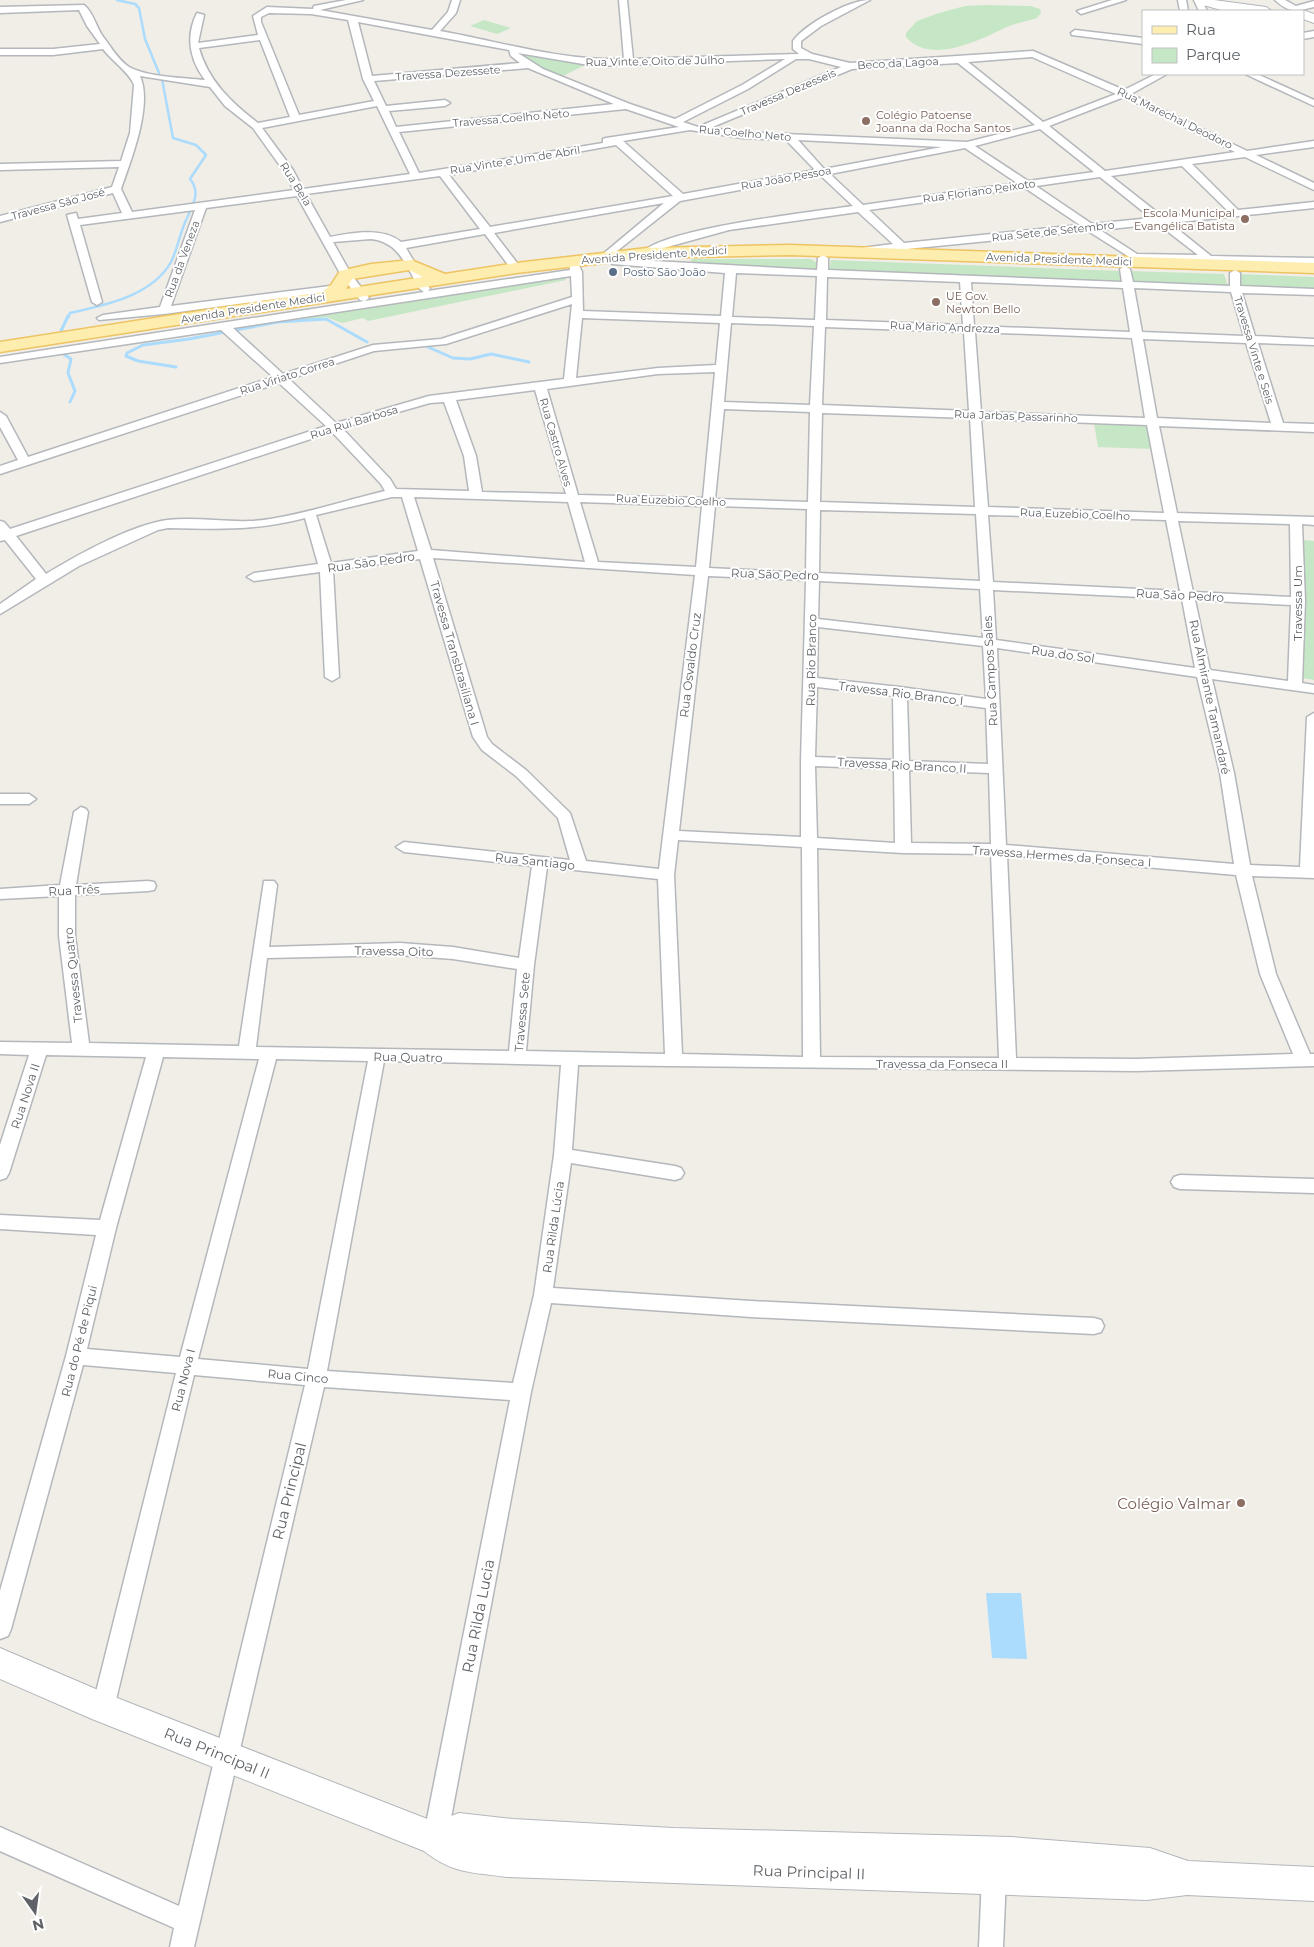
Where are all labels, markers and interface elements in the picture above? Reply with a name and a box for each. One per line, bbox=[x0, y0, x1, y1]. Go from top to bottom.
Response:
legend bbox=[1142, 10, 1304, 75]
text: Rua bbox=[1186, 20, 1216, 39]
text: Parque bbox=[1186, 45, 1241, 64]
street label: Rua Vinte e Oito de Julho bbox=[585, 53, 725, 69]
street label: Beco da Lagoa bbox=[857, 54, 939, 72]
street label: Travessa Dezessete bbox=[395, 62, 501, 84]
street label: Travessa Dezesseis bbox=[738, 65, 839, 118]
street label: Rua Marechal Deodoro bbox=[1115, 84, 1235, 152]
street label: Travessa Coelho Neto bbox=[452, 106, 570, 130]
place label: Colégio Patoense Joanna da Rocha Santos bbox=[875, 108, 1012, 135]
marker: Colégio Patoense Joanna da Rocha Santos bbox=[860, 115, 872, 127]
street label: Rua Coelho Neto bbox=[698, 122, 792, 144]
street label: Rua Vinte e Um de Abril bbox=[449, 143, 581, 177]
street label: Rua Bela bbox=[277, 159, 315, 209]
street label: Rua João Pessoa bbox=[740, 163, 832, 193]
street label: Rua Floriano Peixoto bbox=[922, 176, 1036, 206]
street label: Travessa São José bbox=[10, 185, 107, 223]
place label: Escola Municipal Evangélica Batista bbox=[1134, 206, 1235, 233]
marker: Escola Municipal Evangélica Batista bbox=[1239, 213, 1251, 225]
street label: Rua da Veneza bbox=[162, 218, 202, 300]
street label: Rua Sete de Setembro bbox=[991, 218, 1115, 244]
street label: Avenida Presidente Medici bbox=[581, 243, 727, 267]
street label: Avenida Presidente Medici bbox=[986, 249, 1132, 269]
place label: Posto São João bbox=[623, 265, 706, 279]
marker: Posto São João bbox=[607, 266, 619, 278]
place label: UE Gov. Newton Bello bbox=[946, 289, 1021, 316]
street label: Avenida Presidente Medici bbox=[180, 290, 326, 326]
street label: Travessa Vinte e Seis bbox=[1231, 294, 1277, 406]
marker: UE Gov. Newton Bello bbox=[930, 296, 942, 308]
street label: Rua Mario Andrezza bbox=[890, 318, 1000, 336]
street label: Rua Viriato Correa bbox=[238, 354, 336, 398]
street label: Rua Castro Alves bbox=[537, 396, 576, 488]
street label: Rua Rui Barbosa bbox=[308, 402, 400, 442]
street label: Rua Jarbas Passarinho bbox=[954, 407, 1078, 425]
street label: Rua Euzebio Coelho bbox=[616, 491, 726, 509]
street label: Rua Euzebio Coelho bbox=[1020, 505, 1130, 523]
street label: Rua São Pedro bbox=[326, 548, 416, 576]
street label: Rua São Pedro bbox=[731, 565, 819, 583]
street label: Travessa Um bbox=[1290, 565, 1305, 641]
street label: Travessa Transbrasiliana I bbox=[427, 579, 483, 727]
street label: Rua São Pedro bbox=[1136, 585, 1224, 605]
street label: Rua Osvaldo Cruz bbox=[676, 612, 704, 718]
street label: Rua Rio Branco bbox=[803, 614, 819, 706]
street label: Rua Campos Sales bbox=[980, 615, 1000, 727]
street label: Rua Almirante Tamandaré bbox=[1186, 618, 1234, 776]
street label: Rua do Sol bbox=[1030, 642, 1096, 666]
street label: Travessa Rio Branco I bbox=[838, 678, 964, 708]
street label: Travessa Rio Branco II bbox=[837, 754, 967, 776]
street label: Travessa Hermes da Fonseca I bbox=[972, 842, 1152, 870]
street label: Rua Santiago bbox=[494, 849, 576, 873]
street label: Rua Três bbox=[48, 881, 100, 899]
street label: Travessa Quatro bbox=[61, 927, 85, 1023]
street label: Travessa Oito bbox=[354, 943, 434, 959]
street label: Travessa Sete bbox=[511, 971, 533, 1053]
street label: Rua Quatro bbox=[373, 1049, 443, 1065]
street label: Travessa da Fonseca II bbox=[876, 1056, 1008, 1071]
street label: Rua Nova II bbox=[7, 1061, 43, 1131]
street label: Rua Rilda Lúcia bbox=[539, 1180, 567, 1274]
street label: Rua do Pé de Piqui bbox=[58, 1284, 100, 1398]
street label: Rua Nova I bbox=[168, 1347, 198, 1413]
street label: Rua Cinco bbox=[267, 1366, 329, 1386]
street label: Rua Principal bbox=[268, 1440, 310, 1542]
place label: Colégio Valmar bbox=[1117, 1494, 1231, 1513]
marker: Colégio Valmar bbox=[1235, 1497, 1247, 1509]
street label: Rua Rilda Lucia bbox=[458, 1557, 498, 1675]
street label: Rua Principal II bbox=[161, 1723, 273, 1783]
street label: Rua Principal II bbox=[752, 1861, 866, 1883]
north arrow bbox=[10, 1887, 60, 1937]
text: N bbox=[30, 1915, 46, 1935]

